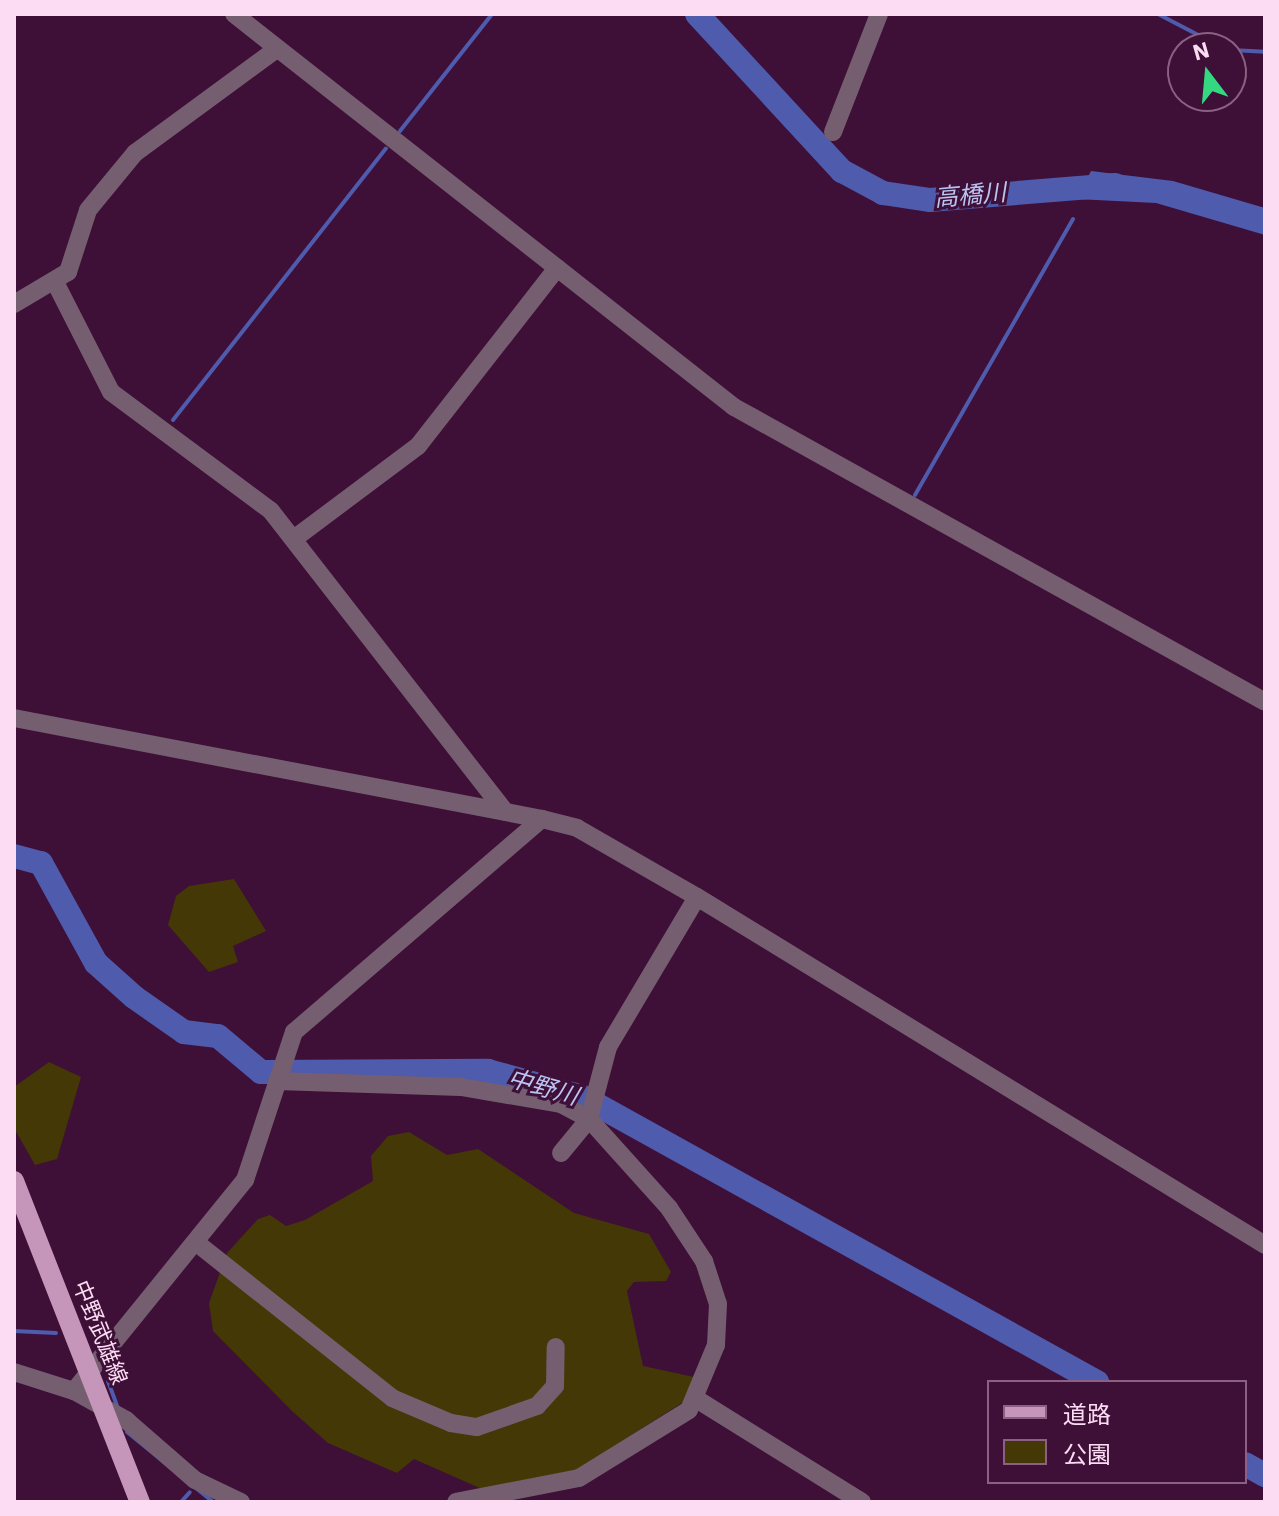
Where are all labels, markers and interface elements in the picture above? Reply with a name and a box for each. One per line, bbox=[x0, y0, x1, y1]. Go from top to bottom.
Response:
north arrow bbox=[1167, 32, 1247, 112]
text: N bbox=[1189, 34, 1212, 67]
water label: 高橋川 bbox=[933, 178, 1007, 212]
water label: 中野川 bbox=[504, 1063, 582, 1111]
street label: 中野武雄線 bbox=[68, 1276, 134, 1388]
legend bbox=[987, 1380, 1247, 1484]
text: 道路 bbox=[1063, 1398, 1111, 1430]
text: 公園 bbox=[1063, 1438, 1111, 1470]

